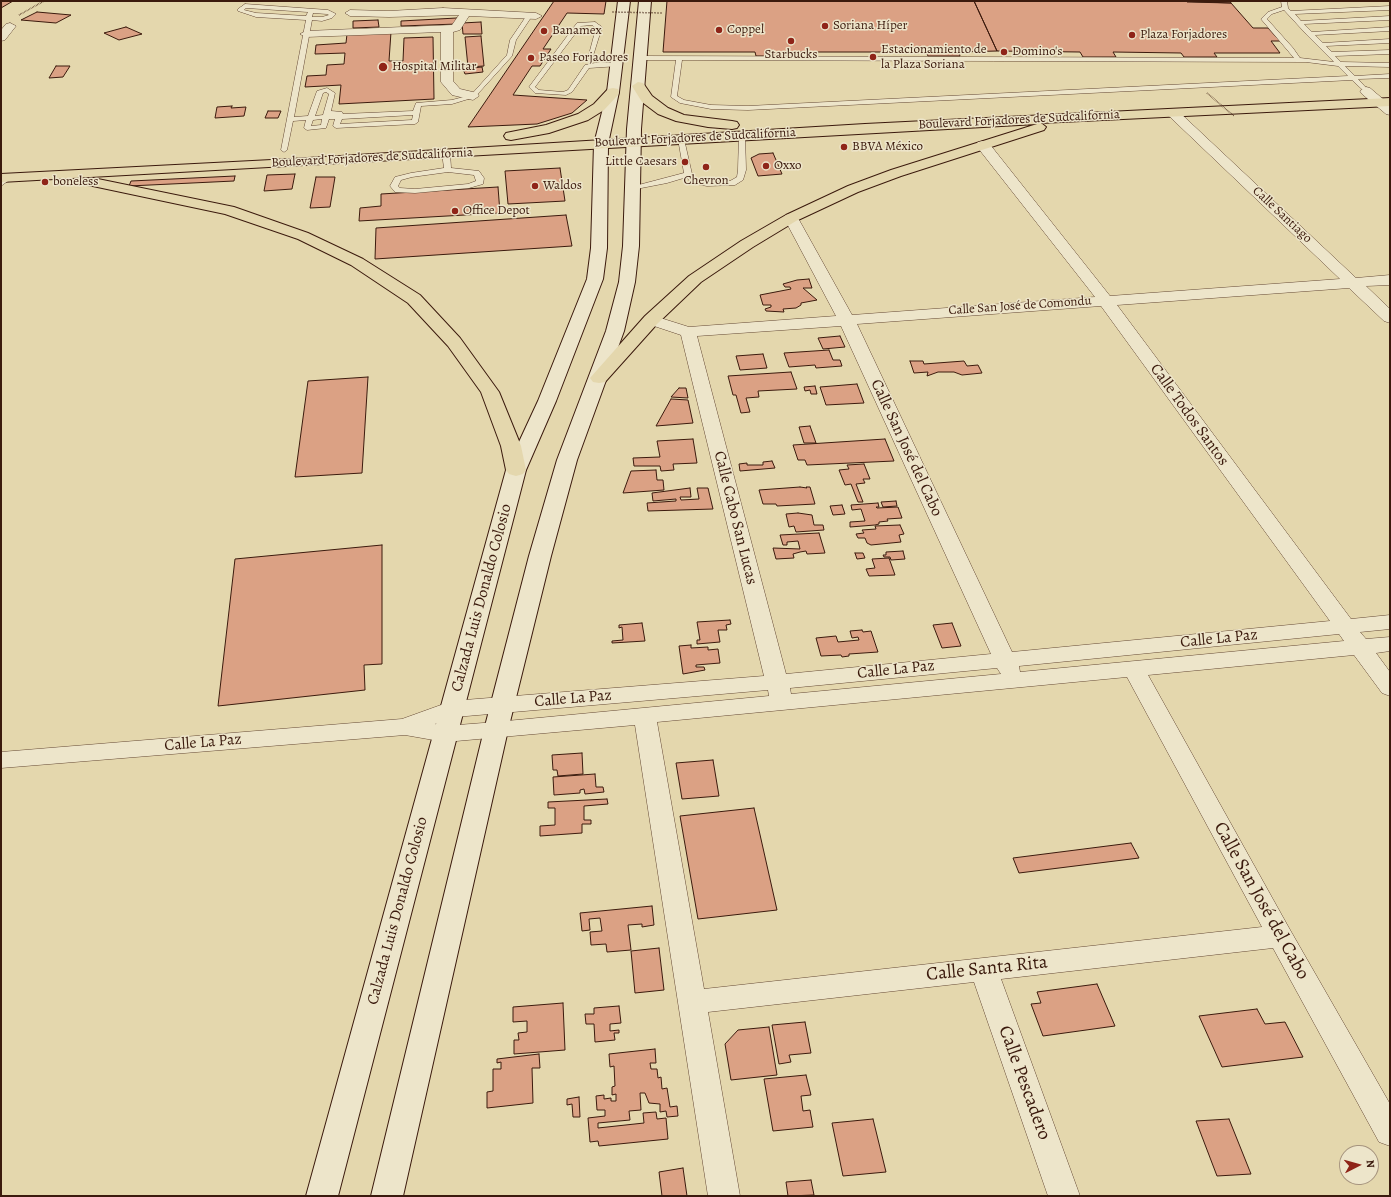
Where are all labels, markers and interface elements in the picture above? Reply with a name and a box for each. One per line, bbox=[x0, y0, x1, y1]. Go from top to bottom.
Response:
place label: Soriana Híper bbox=[833, 18, 908, 34]
marker: Soriana Híper bbox=[820, 21, 830, 31]
place label: Coppel bbox=[727, 22, 764, 38]
place label: Banamex bbox=[552, 23, 602, 39]
marker: Coppel bbox=[714, 25, 724, 35]
marker: Banamex bbox=[539, 26, 549, 36]
place label: Plaza Forjadores bbox=[1140, 27, 1227, 43]
marker: Plaza Forjadores bbox=[1127, 30, 1137, 40]
marker: Starbucks bbox=[786, 36, 796, 46]
place label: Estacionamiento de la Plaza Soriana bbox=[881, 42, 987, 73]
place label: Domino's bbox=[1012, 44, 1062, 60]
place label: Starbucks bbox=[764, 47, 818, 63]
marker: Domino's bbox=[999, 47, 1009, 57]
place label: Paseo Forjadores bbox=[539, 50, 628, 66]
marker: Estacionamiento de la Plaza Soriana bbox=[868, 52, 878, 62]
marker: Paseo Forjadores bbox=[526, 53, 536, 63]
place label: Hospital Militar bbox=[392, 59, 477, 75]
marker: Hospital Militar bbox=[377, 61, 389, 73]
street label: Boulevard Forjadores de Sudcalifornia bbox=[918, 107, 1120, 133]
street label: Boulevard Forjadores de Sudcalifornia bbox=[594, 125, 796, 151]
place label: BBVA México bbox=[852, 139, 923, 155]
marker: BBVA México bbox=[839, 142, 849, 152]
street label: Boulevard Forjadores de Sudcalifornia bbox=[271, 145, 473, 171]
place label: Little Caesars bbox=[605, 154, 677, 170]
marker: Little Caesars bbox=[680, 157, 690, 167]
place label: Oxxo bbox=[774, 158, 802, 174]
marker: Oxxo bbox=[761, 161, 771, 171]
marker: Chevron bbox=[701, 162, 711, 172]
place label: Chevron bbox=[683, 173, 729, 189]
place label: boneless bbox=[53, 174, 98, 190]
marker: boneless bbox=[40, 177, 50, 187]
place label: Waldos bbox=[543, 178, 582, 194]
marker: Waldos bbox=[530, 181, 540, 191]
street label: Calle Santiago bbox=[1249, 183, 1315, 247]
place label: Office Depot bbox=[463, 203, 530, 219]
marker: Office Depot bbox=[450, 206, 460, 216]
street label: Calle San José de Comondu bbox=[948, 293, 1092, 319]
street label: Calle Todos Santos bbox=[1146, 360, 1232, 470]
street label: Calle San José del Cabo bbox=[866, 376, 946, 520]
street label: Calle Cabo San Lucas bbox=[709, 449, 761, 587]
street label: Calzada Luis Donaldo Colosio bbox=[448, 502, 516, 694]
street label: Calle La Paz bbox=[1179, 625, 1259, 653]
street label: Calle La Paz bbox=[856, 656, 936, 684]
street label: Calle La Paz bbox=[533, 686, 613, 712]
street label: Calle La Paz bbox=[163, 730, 243, 756]
street label: Calzada Luis Donaldo Colosio bbox=[364, 815, 432, 1007]
street label: Calle San José del Cabo bbox=[1208, 818, 1314, 984]
street label: Calle Santa Rita bbox=[925, 951, 1049, 987]
street label: Calle Pescadero bbox=[993, 1023, 1055, 1143]
north arrow bbox=[1339, 1145, 1379, 1185]
text: N bbox=[1363, 1159, 1378, 1169]

